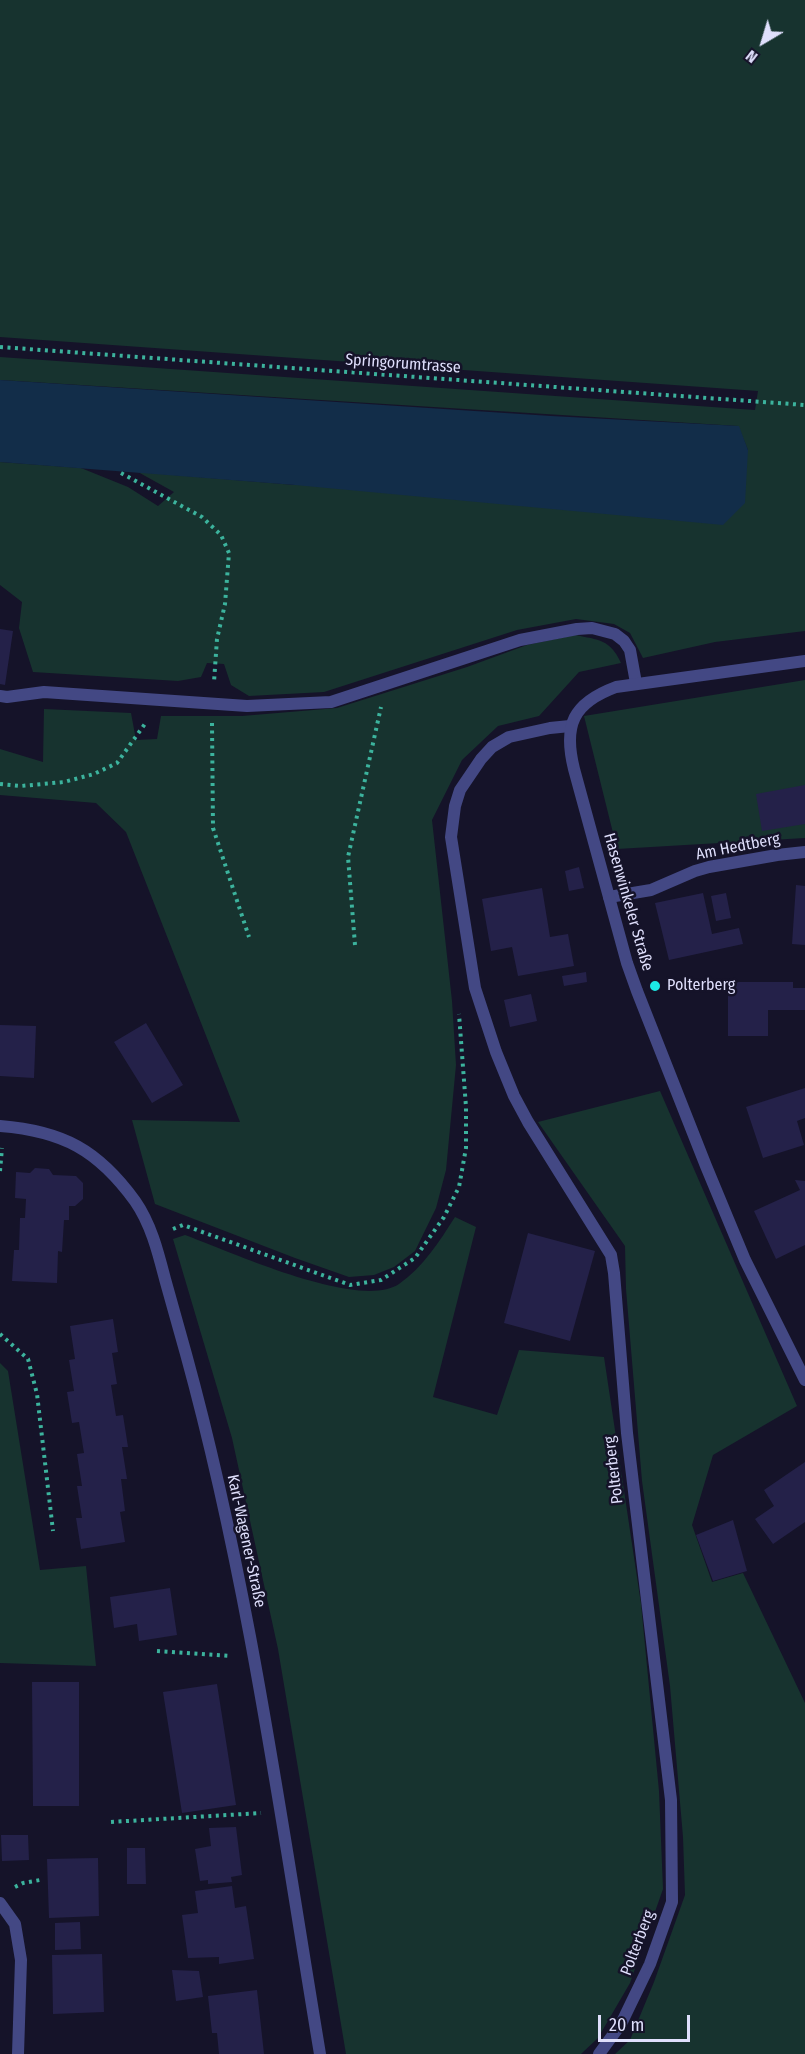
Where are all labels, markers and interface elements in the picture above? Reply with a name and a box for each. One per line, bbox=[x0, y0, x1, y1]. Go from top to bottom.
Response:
north arrow bbox=[733, 12, 793, 72]
text: N bbox=[742, 46, 761, 67]
street label: Springorumtrasse bbox=[345, 350, 461, 378]
street label: Am Hedtberg bbox=[694, 829, 782, 865]
street label: Hasenwinkeler Straße bbox=[599, 831, 657, 973]
place label: Polterberg bbox=[667, 976, 735, 996]
marker: Polterberg bbox=[648, 979, 662, 993]
street label: Polterberg bbox=[600, 1435, 628, 1505]
street label: Karl-Wagener-Straße bbox=[223, 1473, 269, 1609]
street label: Polterberg bbox=[617, 1908, 659, 1978]
scale bar bbox=[601, 2003, 692, 2041]
text: 20 m bbox=[609, 2014, 644, 2036]

